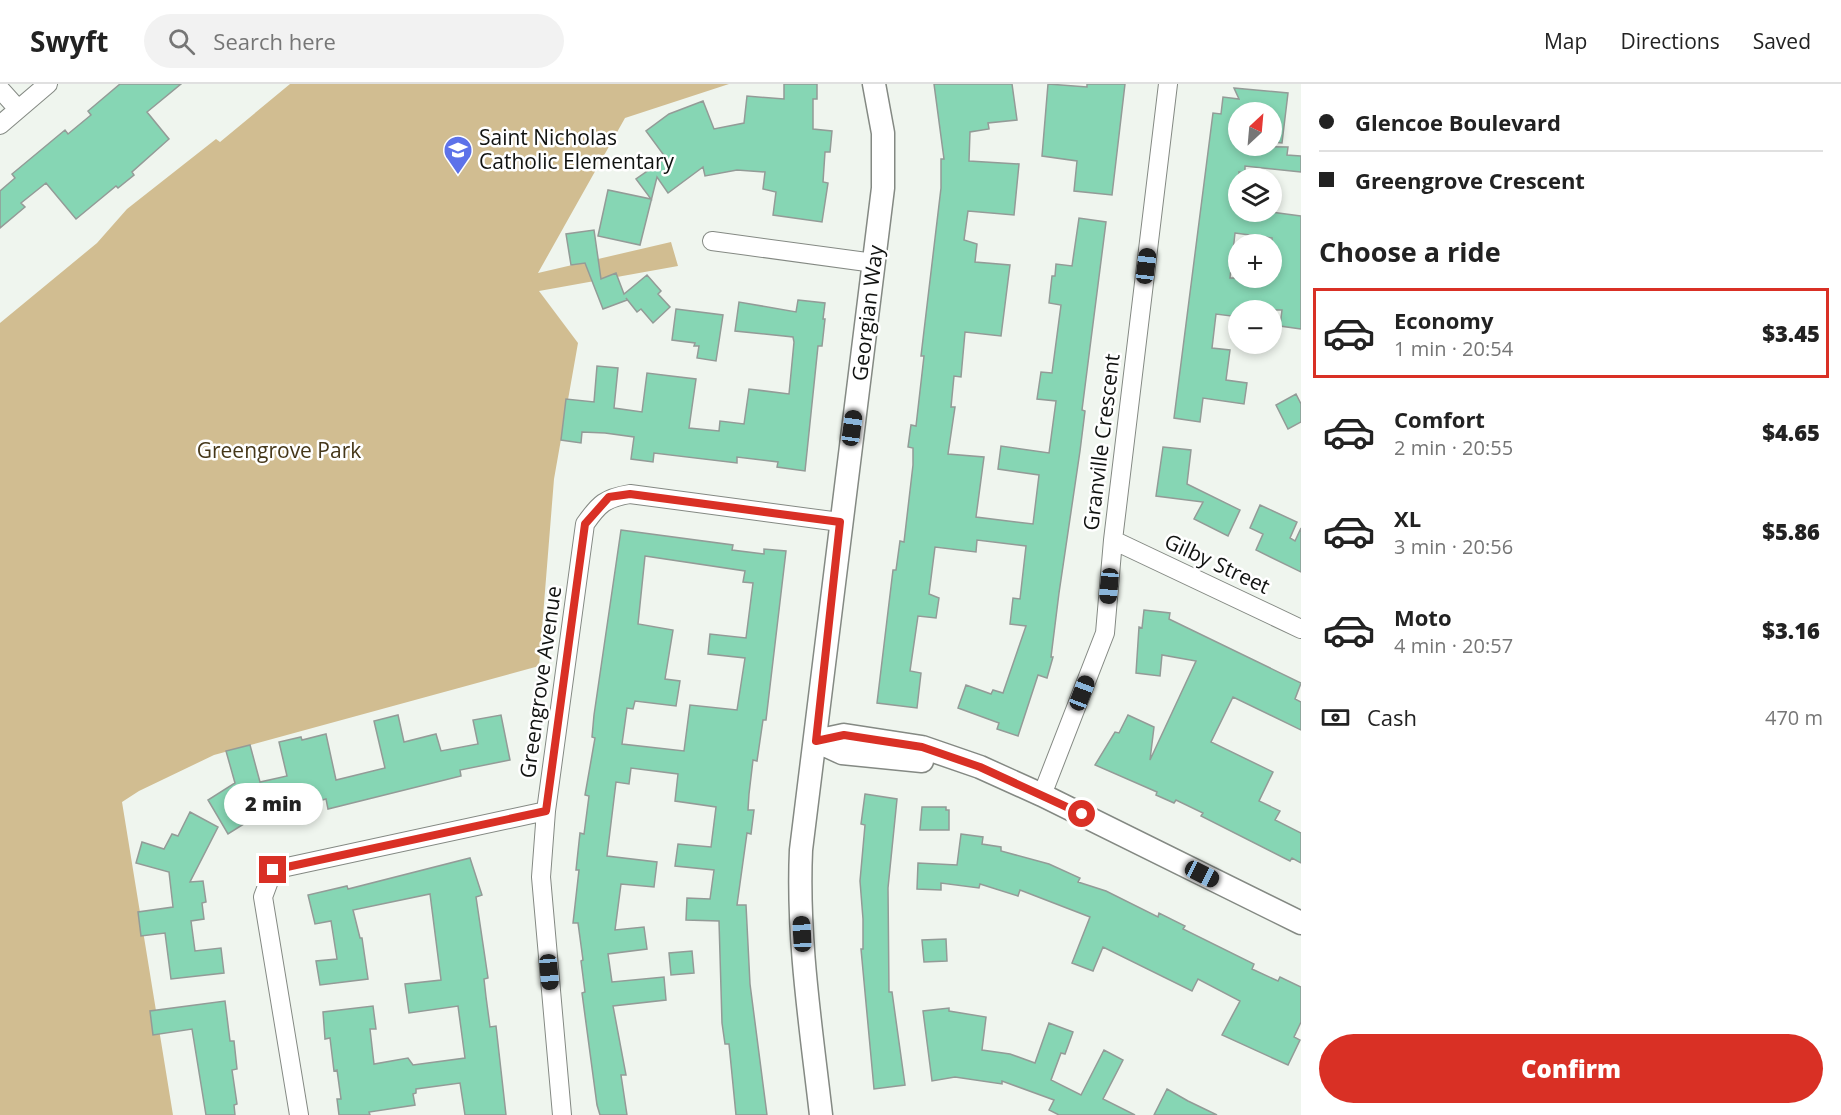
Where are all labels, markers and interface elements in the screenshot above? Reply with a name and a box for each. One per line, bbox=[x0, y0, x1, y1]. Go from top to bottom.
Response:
search box bbox=[144, 14, 564, 68]
text: Swyft bbox=[30, 22, 108, 60]
icon: search bbox=[165, 25, 198, 58]
text: Search here bbox=[213, 26, 336, 56]
text: Map bbox=[1544, 27, 1587, 55]
text: Directions bbox=[1620, 27, 1720, 55]
text: Saved bbox=[1753, 27, 1811, 55]
north arrow bbox=[1228, 102, 1282, 156]
map controls bbox=[1228, 102, 1282, 354]
text: Glencoe Boulevard bbox=[1355, 107, 1561, 137]
place label: Saint Nicholas Catholic Elementary bbox=[479, 123, 675, 175]
school or university icon: Saint Nicholas Catholic Elementary bbox=[442, 134, 474, 176]
text: Greengrove Crescent bbox=[1355, 165, 1585, 195]
button: layers bbox=[1228, 168, 1282, 222]
text: Choose a ride bbox=[1319, 233, 1501, 270]
button: + bbox=[1228, 234, 1282, 288]
street label: Georgian Way bbox=[845, 243, 889, 382]
car bbox=[1135, 247, 1157, 285]
button: − bbox=[1228, 300, 1282, 354]
text: Economy bbox=[1394, 305, 1493, 335]
icon: car bbox=[1322, 306, 1376, 360]
text: $3.45 bbox=[1762, 318, 1820, 348]
text: 1 min · 20:54 bbox=[1394, 335, 1513, 362]
street label: Granville Crescent bbox=[1076, 352, 1126, 532]
text: Comfort bbox=[1394, 404, 1485, 434]
icon: car bbox=[1322, 405, 1376, 459]
car bbox=[841, 409, 863, 447]
text: $4.65 bbox=[1762, 417, 1820, 447]
text: 2 min · 20:55 bbox=[1394, 434, 1513, 461]
park label: Greengrove Park bbox=[197, 436, 361, 464]
text: XL bbox=[1394, 503, 1421, 533]
icon: car bbox=[1322, 504, 1376, 558]
text: $5.86 bbox=[1762, 516, 1820, 546]
street label: Gilby Street bbox=[1160, 526, 1275, 600]
text: 3 min · 20:56 bbox=[1394, 533, 1513, 560]
car bbox=[1098, 567, 1120, 605]
street label: Greengrove Avenue bbox=[513, 584, 567, 780]
text: Moto bbox=[1394, 602, 1452, 632]
icon: car bbox=[1322, 603, 1376, 657]
text: $3.16 bbox=[1762, 615, 1820, 645]
text: 4 min · 20:57 bbox=[1394, 632, 1513, 659]
car bbox=[1067, 673, 1097, 713]
icon: cash bbox=[1319, 701, 1352, 734]
text: Cash bbox=[1367, 702, 1417, 732]
text: 470 m bbox=[1765, 704, 1823, 731]
callout: 2 min bbox=[224, 783, 322, 825]
text: 2 min bbox=[245, 790, 302, 817]
route start bbox=[1068, 800, 1095, 827]
route end bbox=[259, 856, 286, 883]
car bbox=[1182, 858, 1222, 890]
car bbox=[792, 916, 812, 952]
car bbox=[538, 953, 560, 991]
button: Confirm bbox=[1319, 1034, 1823, 1103]

